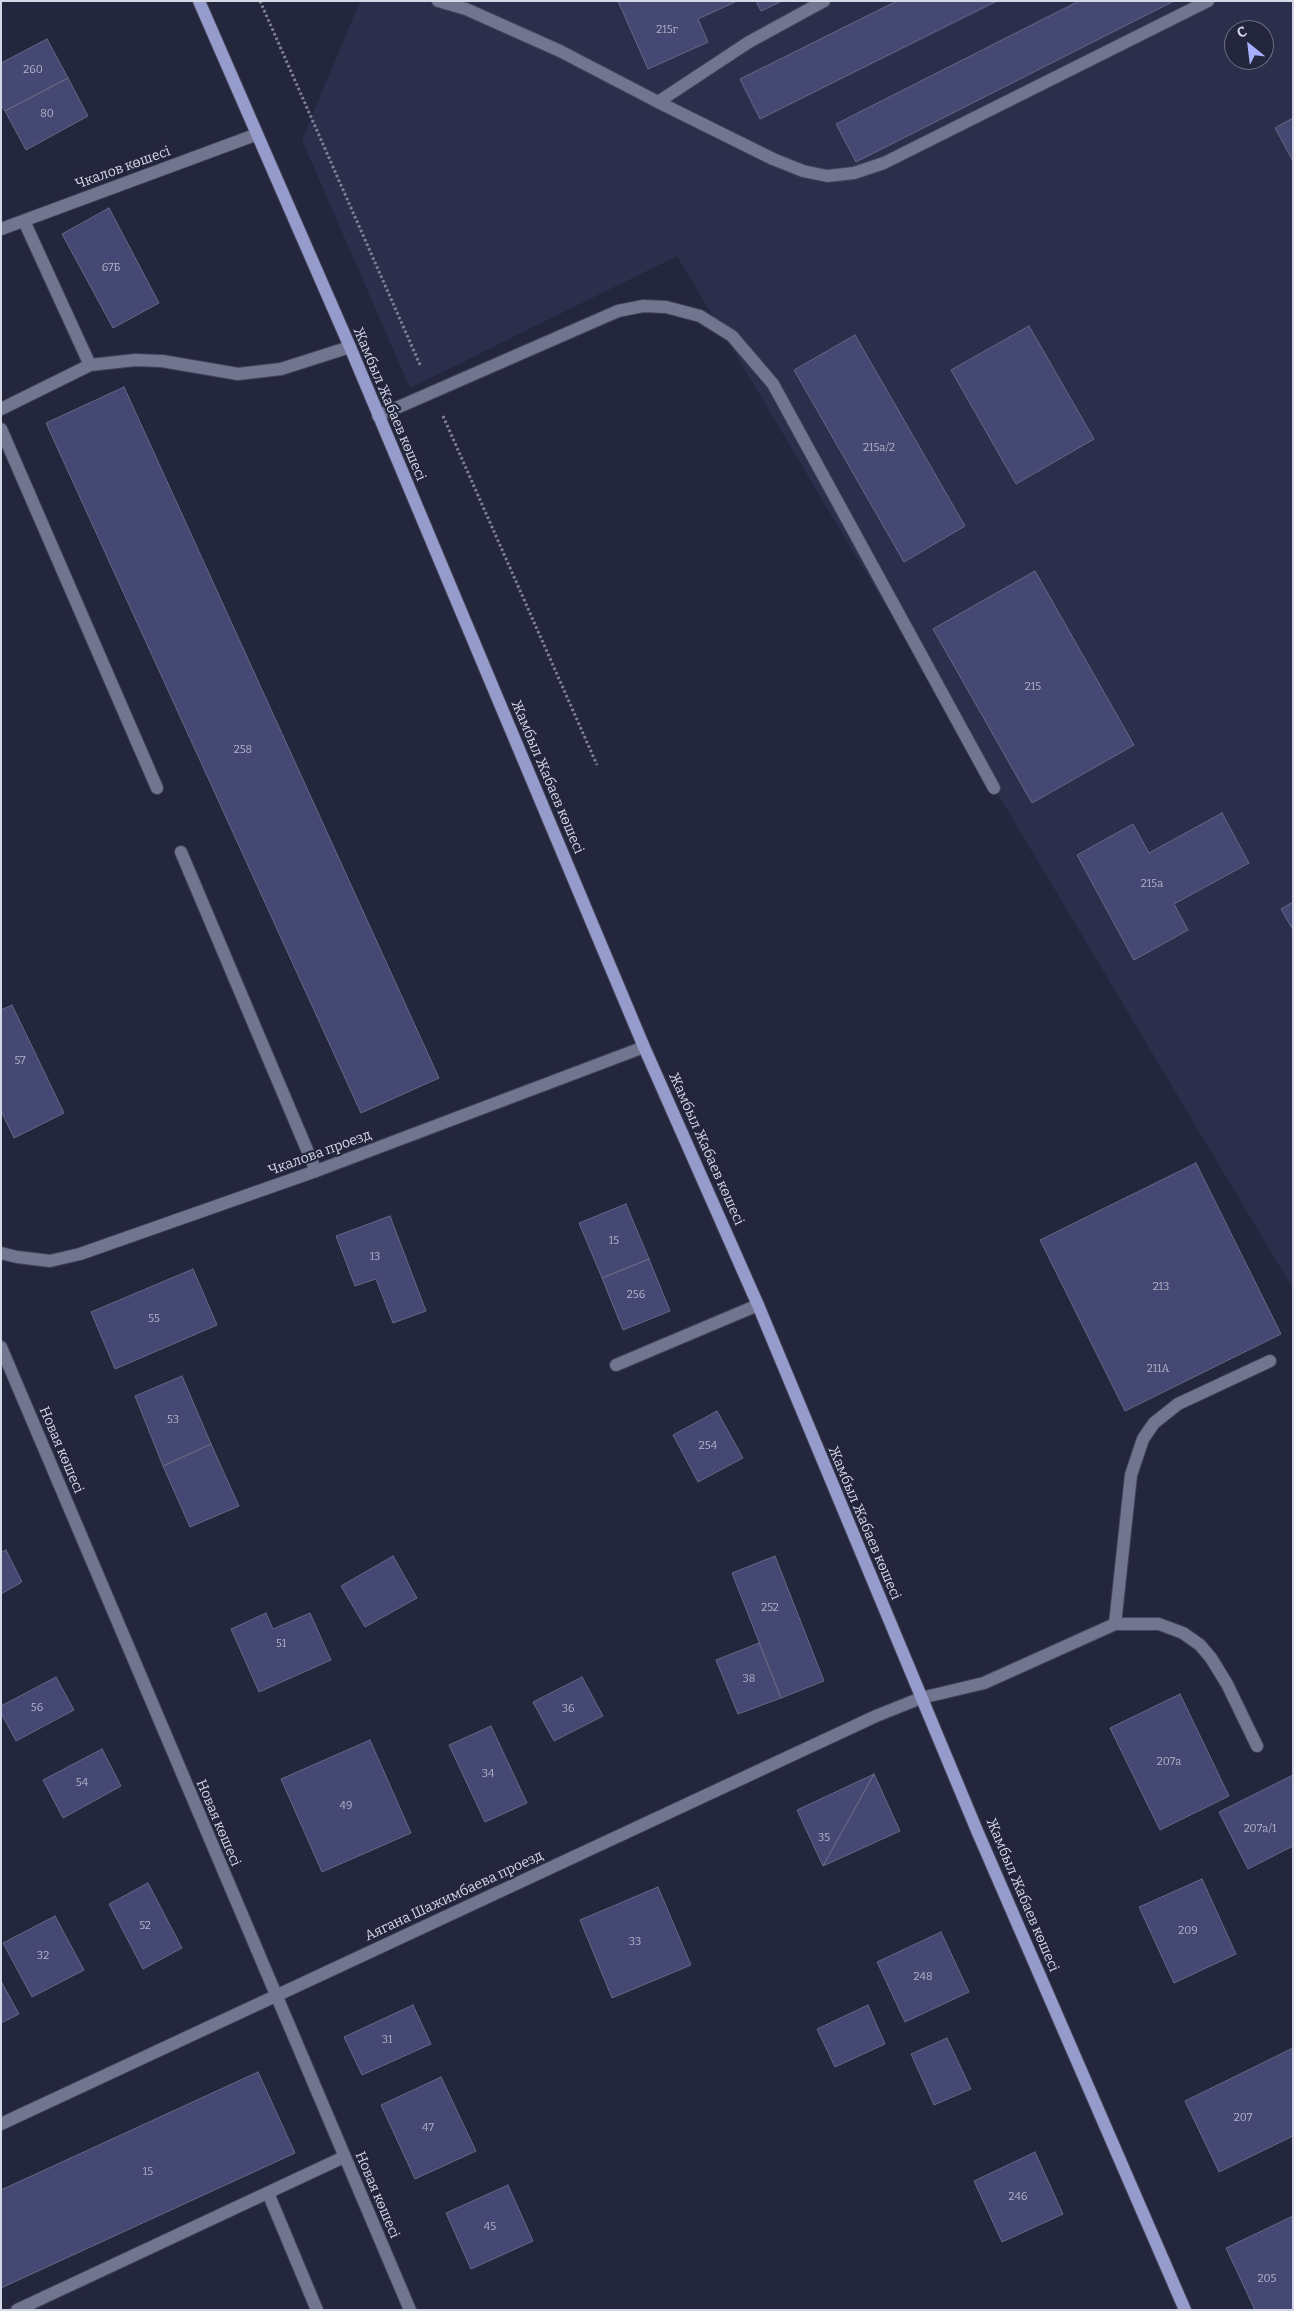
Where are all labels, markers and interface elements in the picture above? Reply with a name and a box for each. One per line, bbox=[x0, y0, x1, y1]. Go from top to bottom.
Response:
north arrow bbox=[1224, 20, 1274, 70]
house number: 215г bbox=[656, 23, 678, 37]
text: С bbox=[1234, 23, 1250, 42]
house number: 260 bbox=[23, 63, 43, 77]
house number: 80 bbox=[40, 107, 54, 121]
street label: Чкалов көшесі bbox=[73, 143, 173, 193]
house number: 67Б bbox=[102, 261, 120, 275]
street label: Жамбыл Жабаев көшесі bbox=[349, 325, 429, 483]
house number: 215а/2 bbox=[863, 441, 895, 455]
house number: 215 bbox=[1025, 680, 1041, 694]
street label: Жамбыл Жабаев көшесі bbox=[507, 698, 587, 856]
house number: 258 bbox=[234, 743, 252, 757]
house number: 215а bbox=[1141, 877, 1163, 891]
house number: 57 bbox=[14, 1054, 26, 1068]
street label: Жамбыл Жабаев көшесі bbox=[665, 1070, 747, 1228]
street label: Чкалова проезд bbox=[266, 1127, 374, 1179]
house number: 15 bbox=[609, 1234, 619, 1248]
house number: 13 bbox=[370, 1250, 380, 1264]
house number: 213 bbox=[1153, 1280, 1169, 1294]
house number: 256 bbox=[627, 1288, 645, 1302]
house number: 55 bbox=[148, 1312, 160, 1326]
house number: 211A bbox=[1147, 1362, 1169, 1376]
street label: Новая көшесі bbox=[35, 1404, 87, 1496]
house number: 53 bbox=[167, 1413, 179, 1427]
house number: 254 bbox=[699, 1439, 717, 1453]
street label: Жамбыл Жабаев көшесі bbox=[824, 1444, 904, 1602]
house number: 252 bbox=[761, 1601, 779, 1615]
house number: 51 bbox=[276, 1637, 286, 1651]
house number: 38 bbox=[743, 1672, 755, 1686]
house number: 56 bbox=[31, 1701, 43, 1715]
house number: 36 bbox=[562, 1702, 574, 1716]
house number: 207а bbox=[1157, 1755, 1181, 1769]
house number: 34 bbox=[482, 1767, 494, 1781]
house number: 54 bbox=[76, 1776, 88, 1790]
street label: Новая көшесі bbox=[192, 1777, 244, 1869]
house number: 49 bbox=[340, 1799, 352, 1813]
street label: Жамбыл Жабаев көшесі bbox=[982, 1816, 1062, 1974]
house number: 207а/1 bbox=[1244, 1822, 1276, 1836]
house number: 35 bbox=[818, 1831, 830, 1845]
street label: Аягана Шажимбаева проезд bbox=[362, 1847, 546, 1945]
house number: 52 bbox=[139, 1919, 151, 1933]
house number: 209 bbox=[1178, 1924, 1198, 1938]
house number: 33 bbox=[629, 1935, 641, 1949]
house number: 32 bbox=[37, 1949, 49, 1963]
house number: 248 bbox=[913, 1970, 933, 1984]
house number: 31 bbox=[382, 2033, 392, 2047]
house number: 207 bbox=[1234, 2111, 1252, 2125]
house number: 47 bbox=[422, 2121, 434, 2135]
street label: Новая көшесі bbox=[351, 2149, 403, 2241]
house number: 15 bbox=[143, 2165, 153, 2179]
house number: 246 bbox=[1009, 2190, 1027, 2204]
house number: 45 bbox=[484, 2220, 496, 2234]
house number: 205 bbox=[1258, 2272, 1276, 2286]

